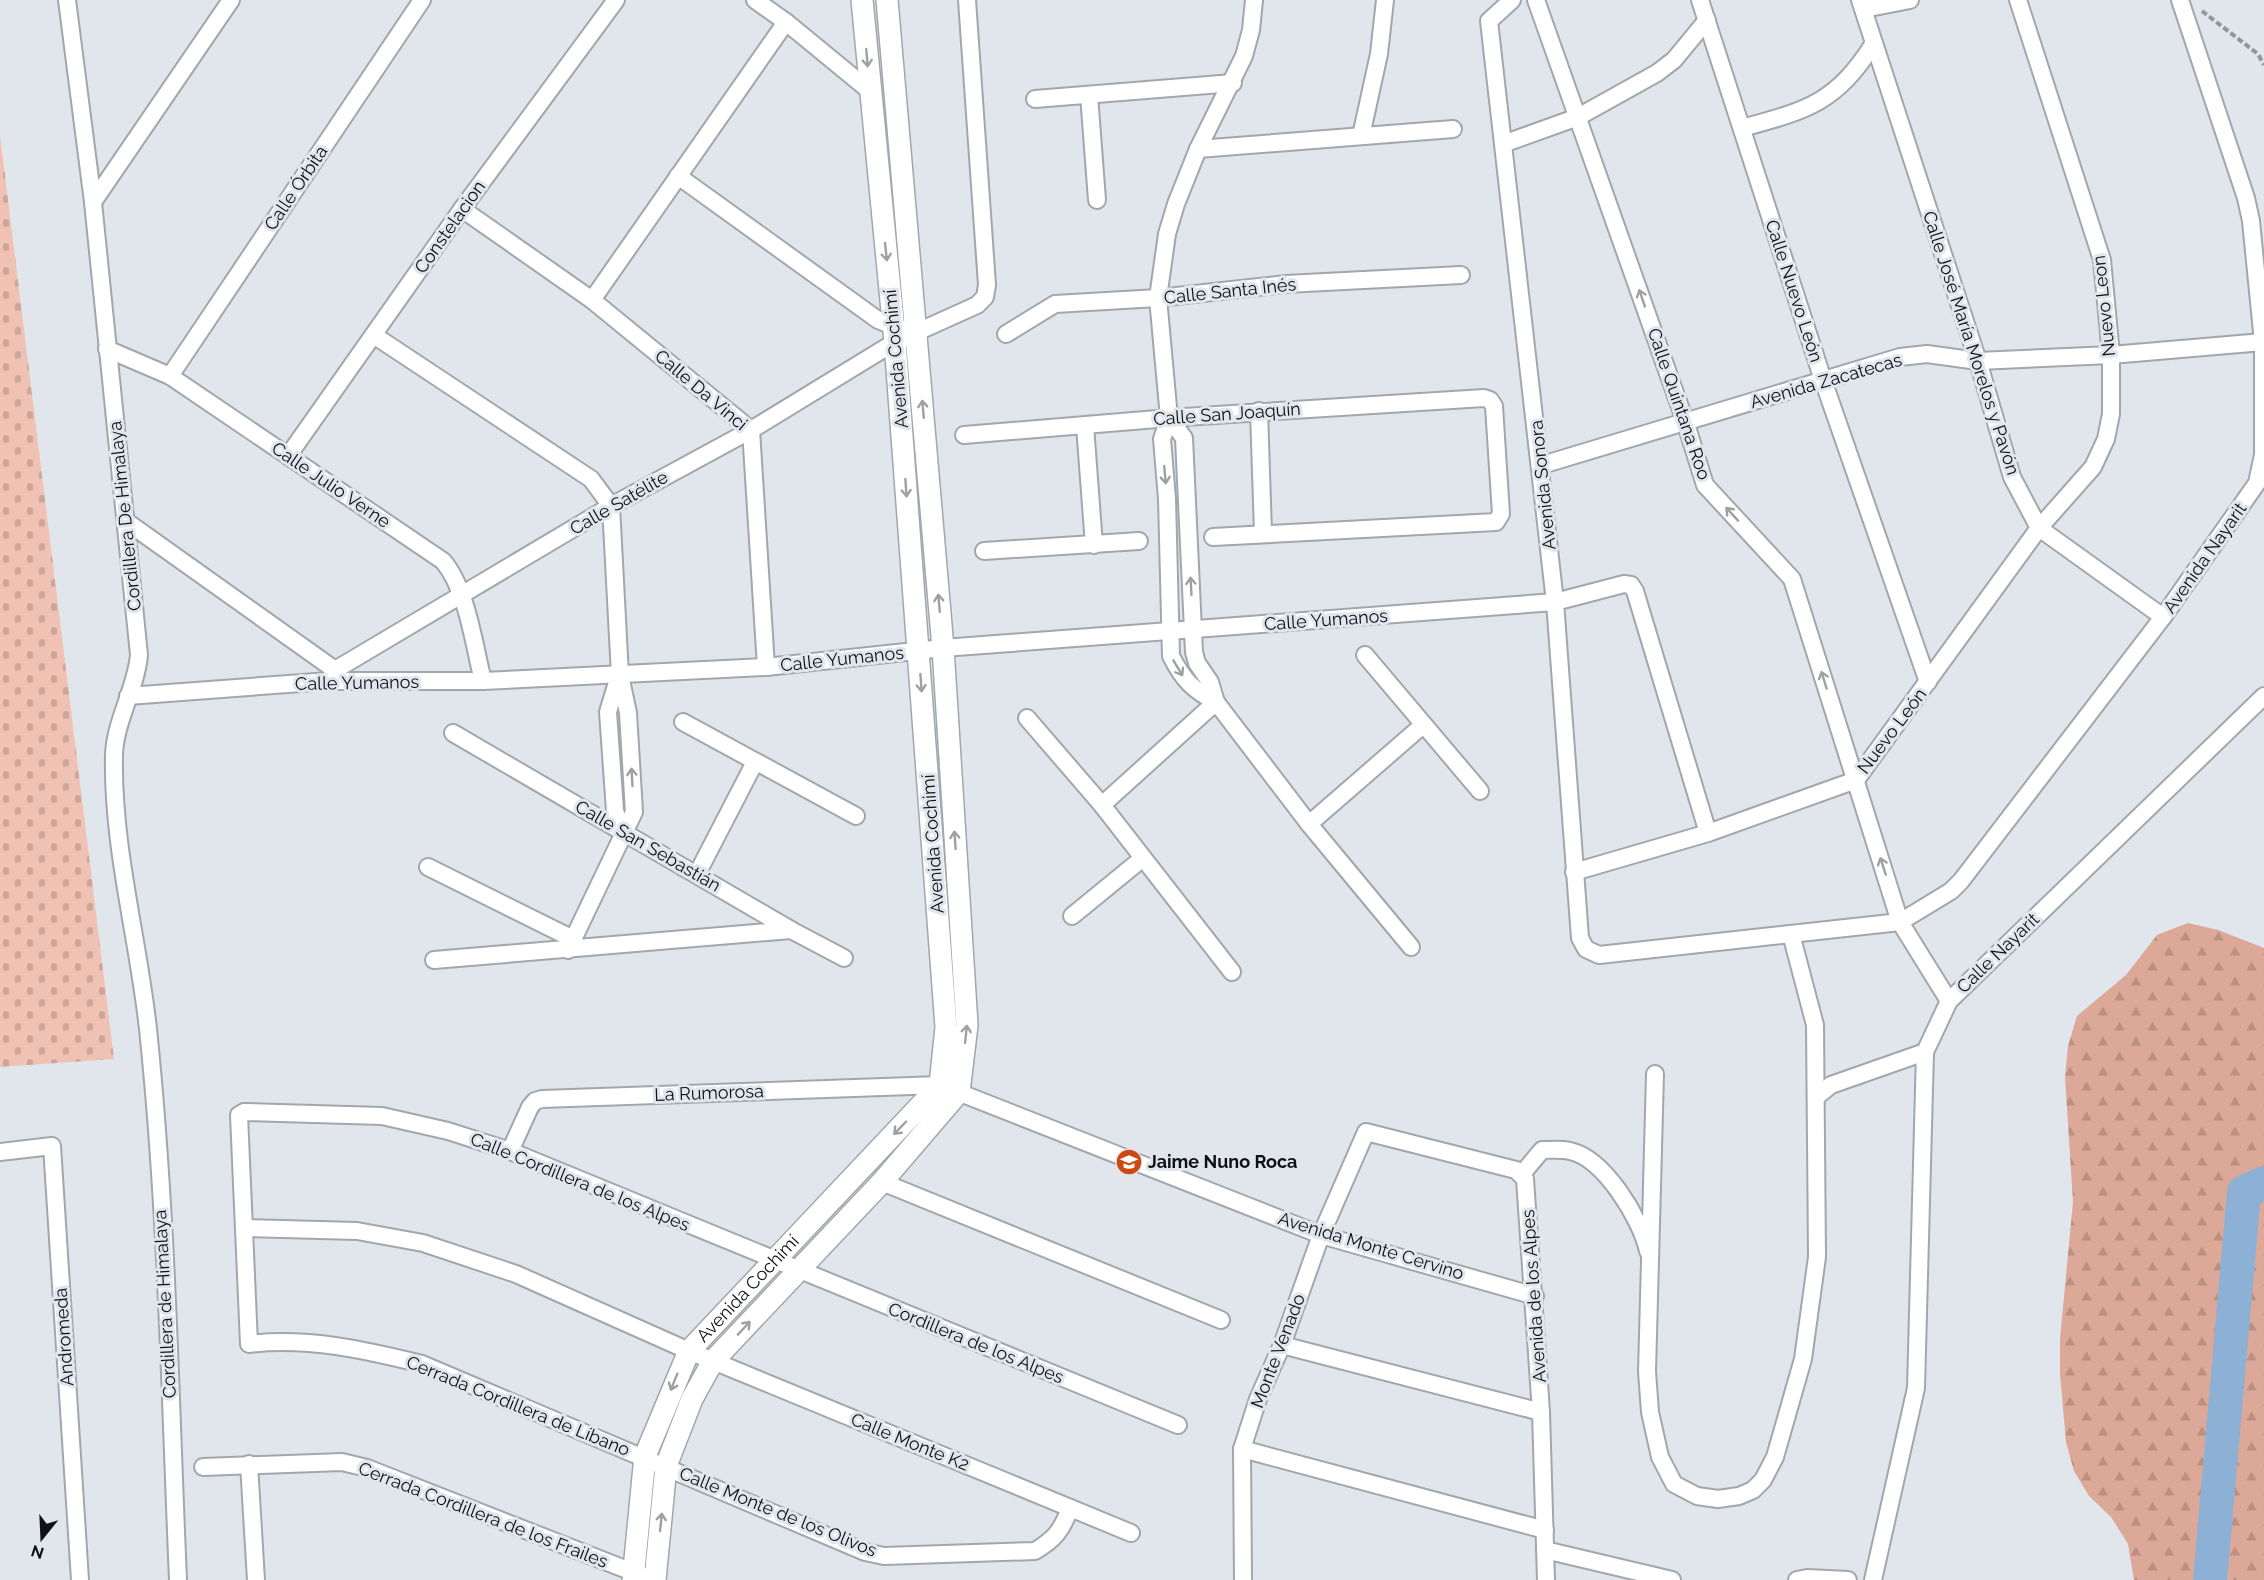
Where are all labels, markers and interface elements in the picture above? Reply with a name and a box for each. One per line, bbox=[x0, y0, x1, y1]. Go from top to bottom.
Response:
one-way arrow bbox=[862, 48, 873, 68]
street label: Calle Órbita bbox=[259, 141, 332, 234]
street label: Constelacion bbox=[410, 176, 489, 277]
street label: Calle José María Morelos y Pavón bbox=[1919, 208, 2024, 477]
street label: Calle Nuevo León bbox=[1762, 217, 1827, 365]
one-way arrow bbox=[881, 242, 892, 262]
street label: Nuevo Leon bbox=[2088, 254, 2119, 358]
street label: Calle Santa Inés bbox=[1163, 273, 1297, 308]
street label: Avenida Cochimí bbox=[879, 289, 912, 429]
one-way arrow bbox=[1635, 289, 1646, 308]
street label: Calle Quintana Roo bbox=[1644, 325, 1715, 483]
street label: Calle Da Vinci bbox=[651, 345, 752, 434]
street label: Avenida Zacatecas bbox=[1748, 349, 1905, 412]
street label: Calle San Joaquín bbox=[1153, 398, 1301, 429]
one-way arrow bbox=[917, 399, 928, 419]
street label: Avenida Sonora bbox=[1525, 419, 1560, 551]
street label: Cordillera De Himalaya bbox=[104, 420, 145, 612]
street label: Calle Julio Verne bbox=[268, 437, 395, 532]
one-way arrow bbox=[1160, 464, 1171, 484]
street label: Calle Satélite bbox=[566, 466, 672, 539]
one-way arrow bbox=[901, 478, 912, 498]
street label: Avenida Nayarit bbox=[2159, 498, 2251, 617]
one-way arrow bbox=[1725, 507, 1739, 522]
one-way arrow bbox=[1185, 576, 1196, 596]
one-way arrow bbox=[933, 594, 944, 614]
street label: Calle Yumanos bbox=[1263, 605, 1389, 634]
street label: Calle Yumanos bbox=[779, 642, 905, 675]
one-way arrow bbox=[1172, 659, 1184, 676]
street label: Calle Yumanos bbox=[295, 671, 419, 694]
one-way arrow bbox=[1818, 671, 1829, 690]
one-way arrow bbox=[916, 672, 927, 692]
street label: Nuevo León bbox=[1853, 684, 1931, 778]
one-way arrow bbox=[626, 767, 637, 787]
street label: Avenida Cochimí bbox=[917, 774, 948, 914]
street label: Calle San Sebastián bbox=[572, 795, 725, 896]
one-way arrow bbox=[949, 830, 960, 850]
one-way arrow bbox=[1877, 857, 1888, 876]
street label: Calle Nayarit bbox=[1952, 908, 2043, 997]
one-way arrow bbox=[961, 1025, 972, 1045]
street label: La Rumorosa bbox=[654, 1080, 764, 1105]
one-way arrow bbox=[892, 1120, 907, 1135]
street label: Calle Cordillera de los Alpes bbox=[468, 1128, 693, 1235]
school or university icon: Jaime Nuno Roca bbox=[1114, 1147, 1144, 1177]
place label: Jaime Nuno Roca bbox=[1148, 1151, 1297, 1172]
street label: Avenida Monte Cervino bbox=[1276, 1207, 1467, 1284]
street label: Avenida de los Alpes bbox=[1517, 1208, 1550, 1383]
street label: Cordillera de Himalaya bbox=[149, 1209, 180, 1399]
street label: Avenida Cochimí bbox=[692, 1230, 803, 1346]
street label: Andromeda bbox=[50, 1287, 77, 1387]
street label: Monte Venado bbox=[1246, 1290, 1309, 1411]
street label: Cordillera de los Alpes bbox=[885, 1298, 1067, 1387]
one-way arrow bbox=[737, 1321, 751, 1336]
street label: Cerrada Cordillera de Líbano bbox=[403, 1351, 633, 1460]
one-way arrow bbox=[668, 1373, 679, 1391]
street label: Calle Monte K2 bbox=[848, 1408, 972, 1475]
street label: Cerrada Cordillera de los Frailes bbox=[355, 1457, 611, 1572]
street label: Calle Monte de los Olivos bbox=[676, 1462, 880, 1561]
north arrow bbox=[12, 1508, 72, 1568]
one-way arrow bbox=[656, 1512, 667, 1532]
text: N bbox=[29, 1541, 46, 1563]

